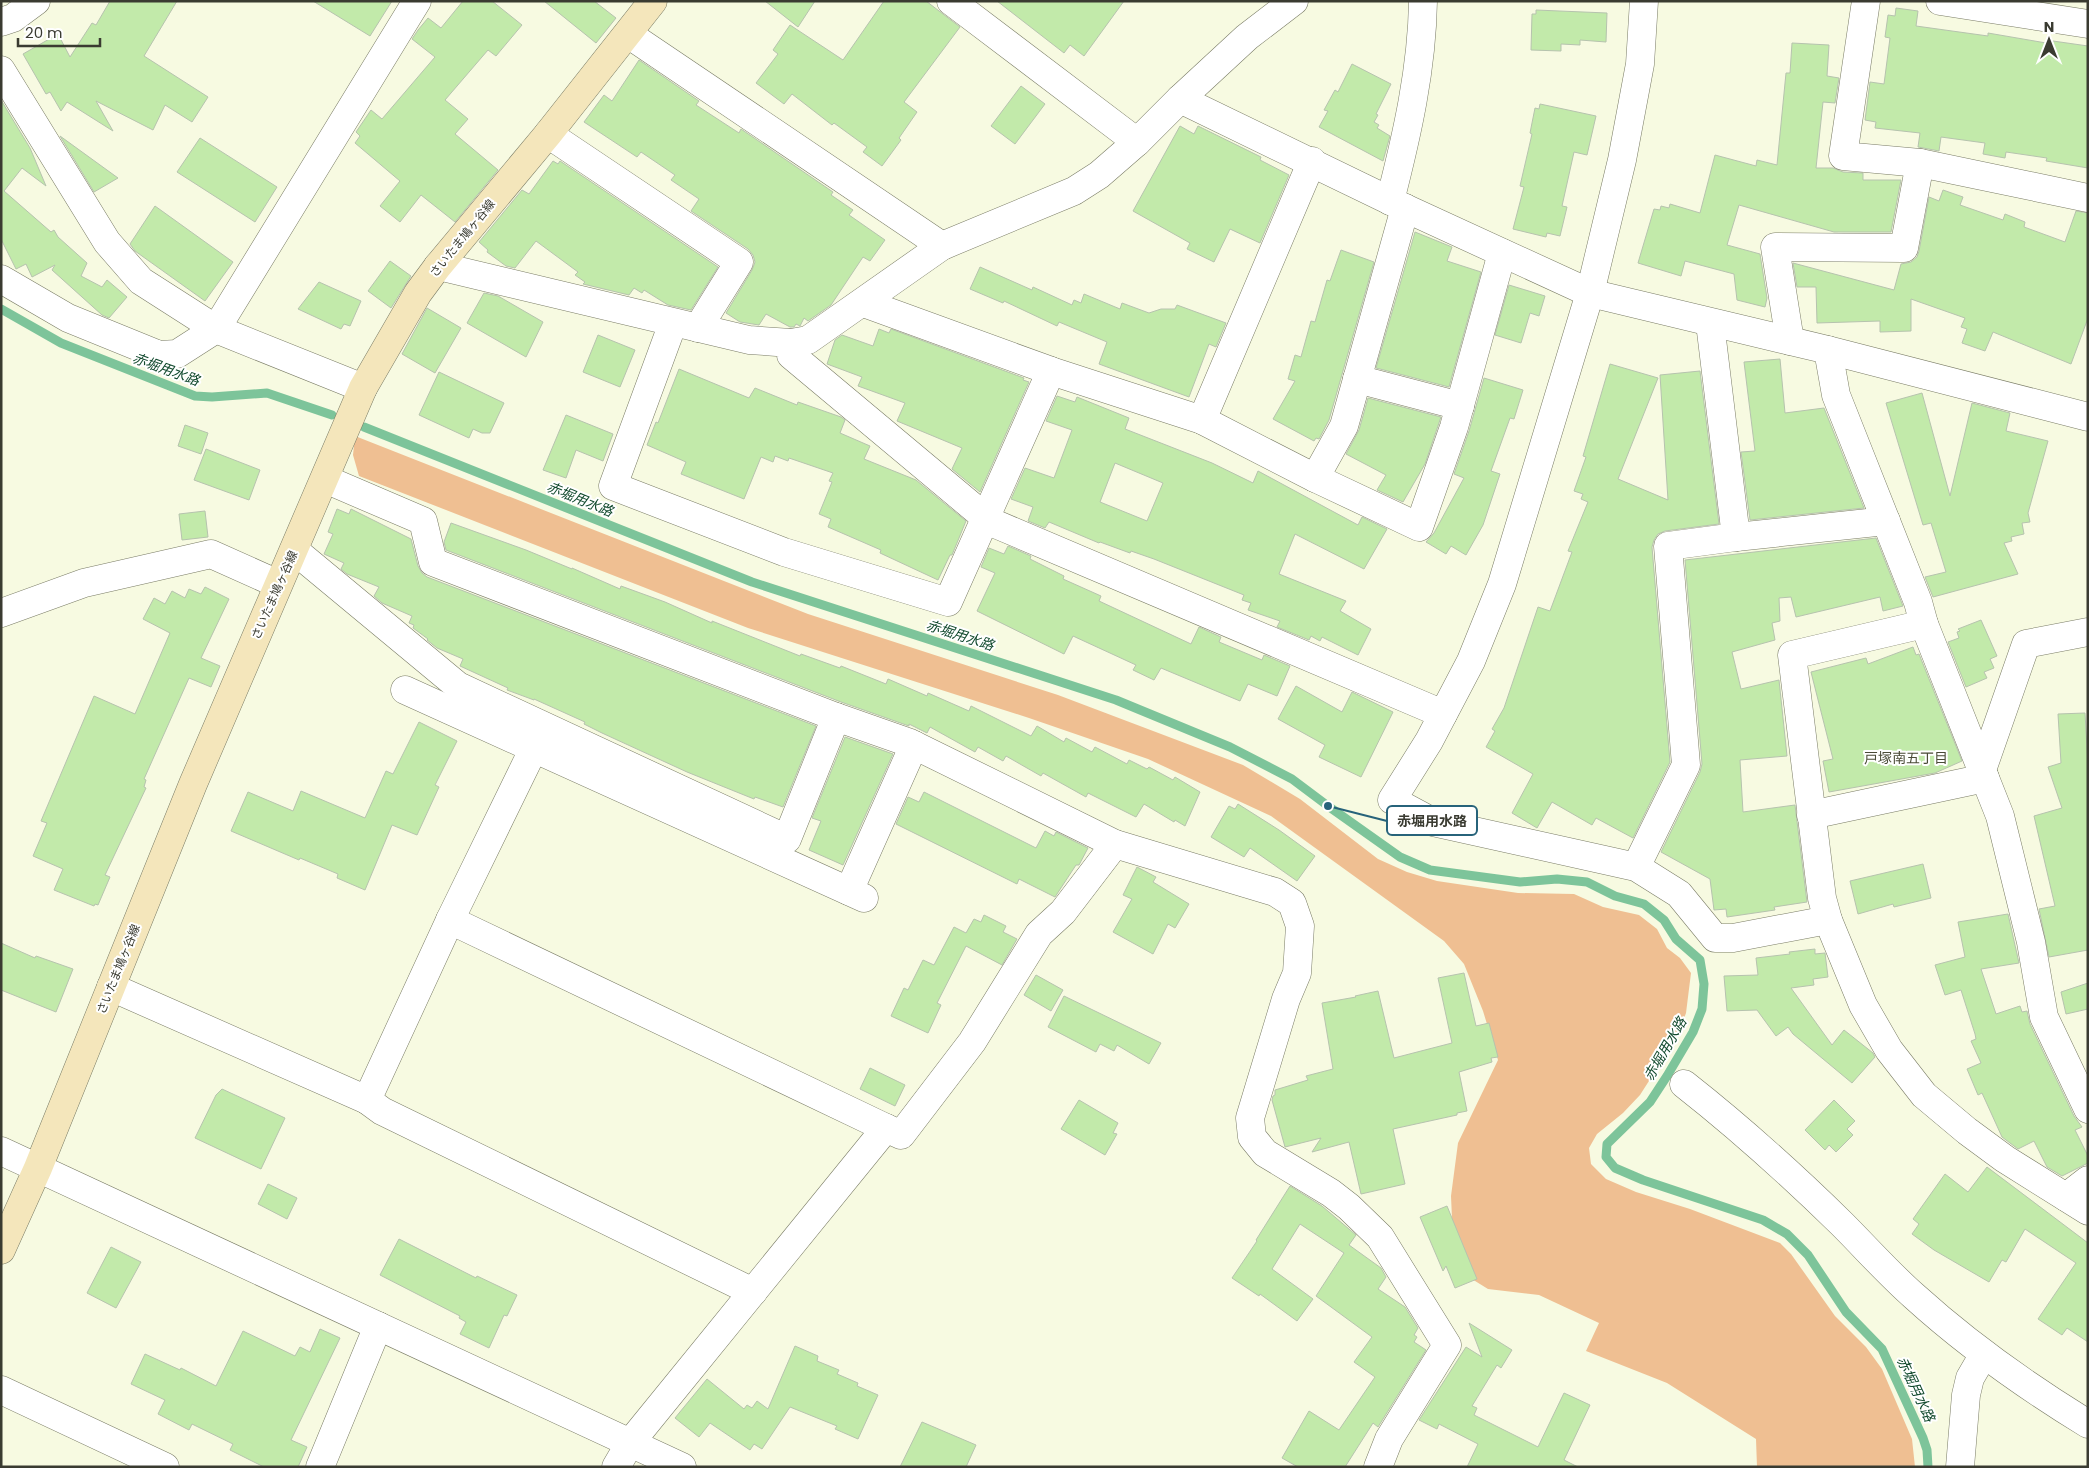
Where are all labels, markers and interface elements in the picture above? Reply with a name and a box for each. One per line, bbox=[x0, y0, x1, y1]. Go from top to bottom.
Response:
scale bar bbox=[18, 15, 100, 47]
north arrow bbox=[2024, 15, 2074, 65]
text: N bbox=[2044, 17, 2054, 37]
text: 20 m bbox=[25, 22, 63, 43]
street label: さいたま鳩ヶ谷線 bbox=[425, 195, 499, 281]
water label: 赤堀用水路 bbox=[130, 348, 203, 391]
water label: 赤堀用水路 bbox=[544, 477, 617, 522]
street label: さいたま鳩ヶ谷線 bbox=[247, 548, 301, 642]
water label: 赤堀用水路 bbox=[924, 615, 997, 656]
district label: 戸塚南五丁目 bbox=[1864, 748, 1948, 768]
callout: 赤堀用水路 bbox=[1387, 806, 1477, 835]
text: 赤堀用水路 bbox=[1397, 811, 1467, 831]
street label: さいたま鳩ヶ谷線 bbox=[92, 921, 144, 1017]
water label: 赤堀用水路 bbox=[1639, 1013, 1692, 1084]
water label: 赤堀用水路 bbox=[1892, 1353, 1940, 1426]

